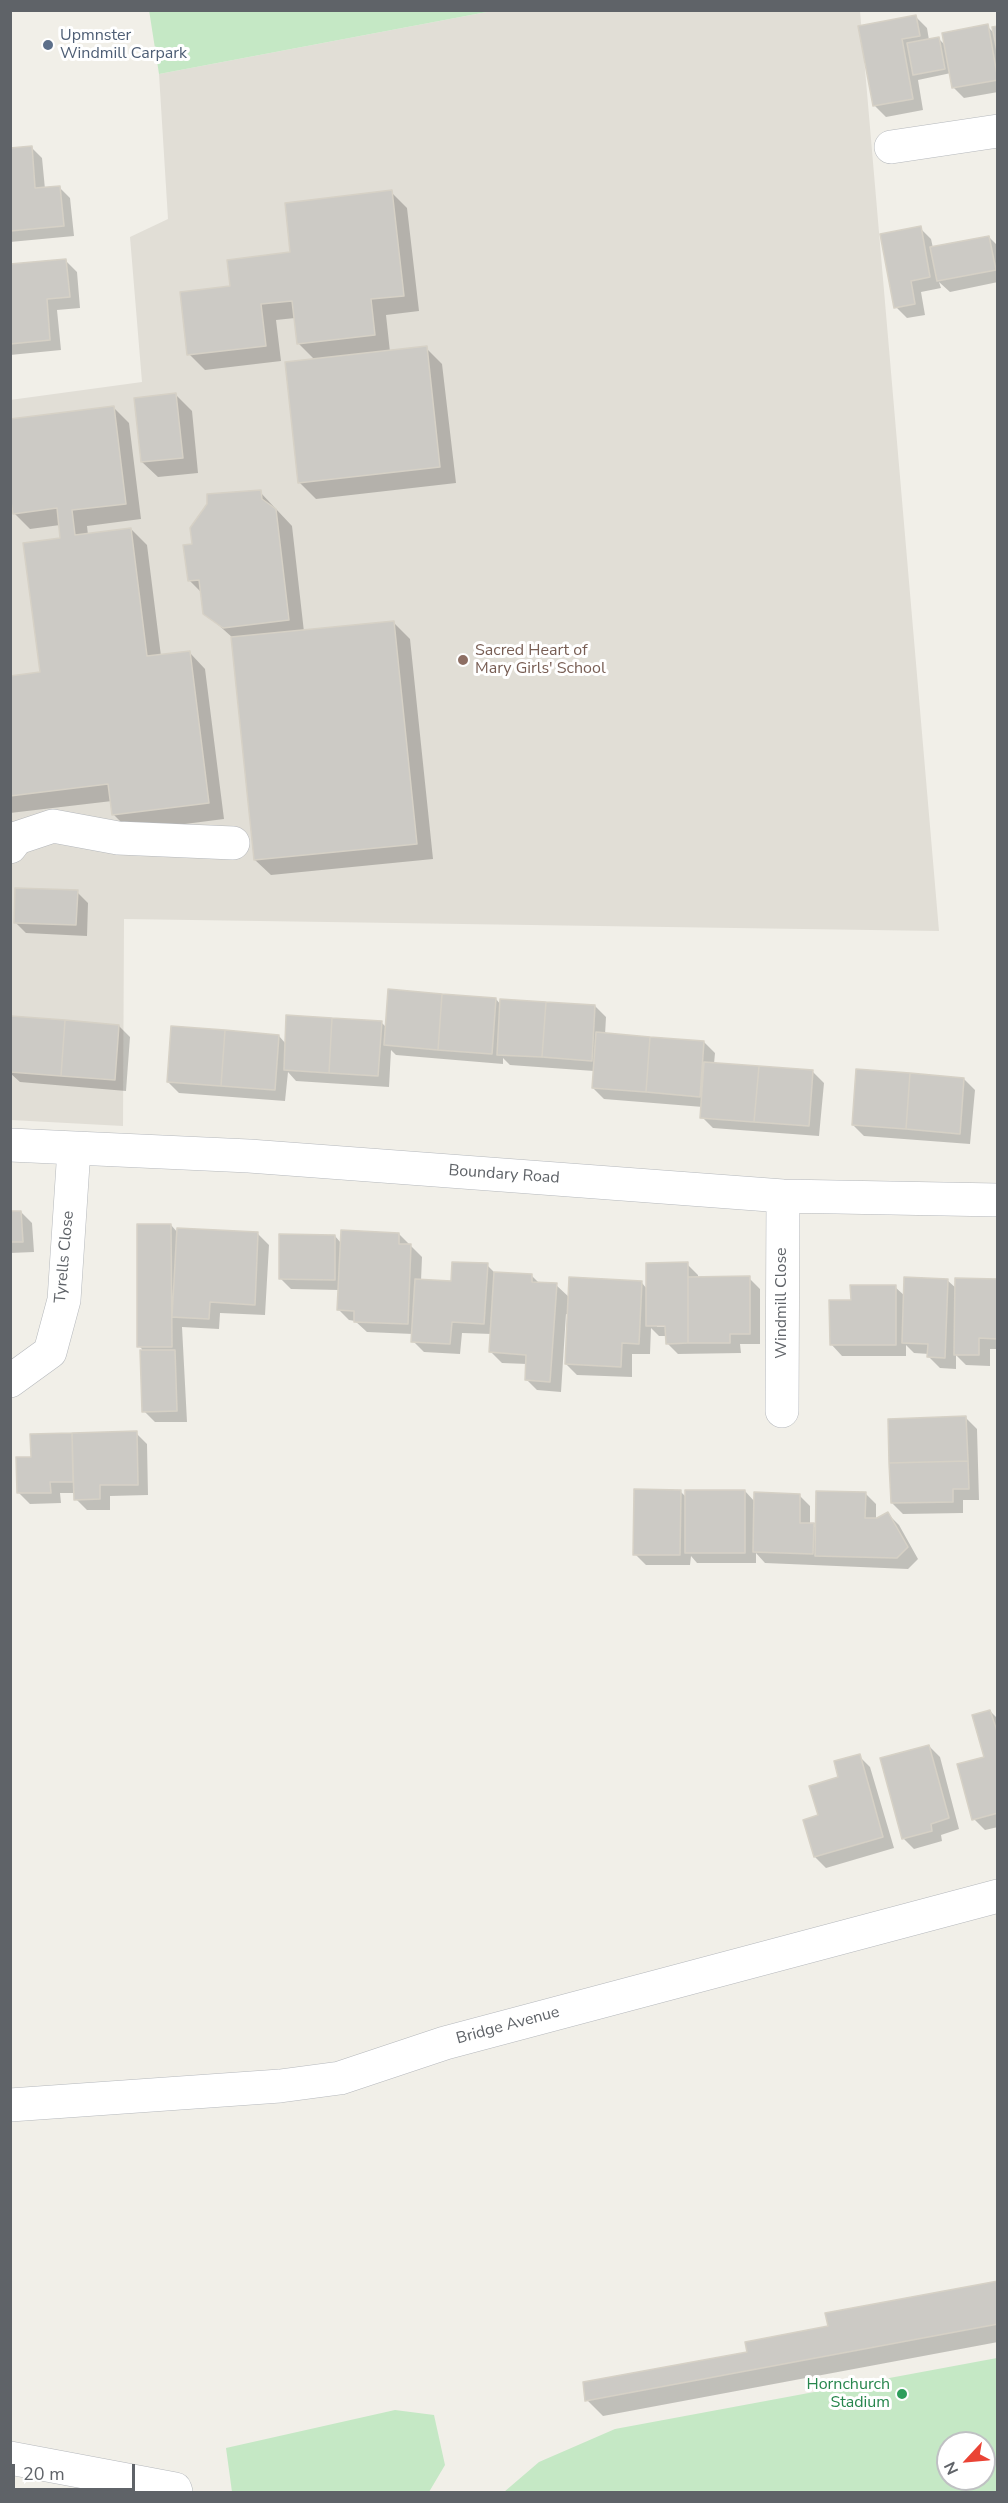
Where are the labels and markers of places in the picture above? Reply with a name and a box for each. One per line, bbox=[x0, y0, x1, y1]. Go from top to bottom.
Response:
place label: Upmnster Windmill Carpark bbox=[60, 26, 187, 64]
marker: Upmnster Windmill Carpark bbox=[41, 38, 55, 52]
place label: Sacred Heart of Mary Girls' School bbox=[475, 641, 606, 679]
marker: Sacred Heart of Mary Girls' School bbox=[456, 653, 470, 667]
place label: Hornchurch Stadium bbox=[807, 2375, 890, 2413]
marker: Hornchurch Stadium bbox=[895, 2387, 909, 2401]

